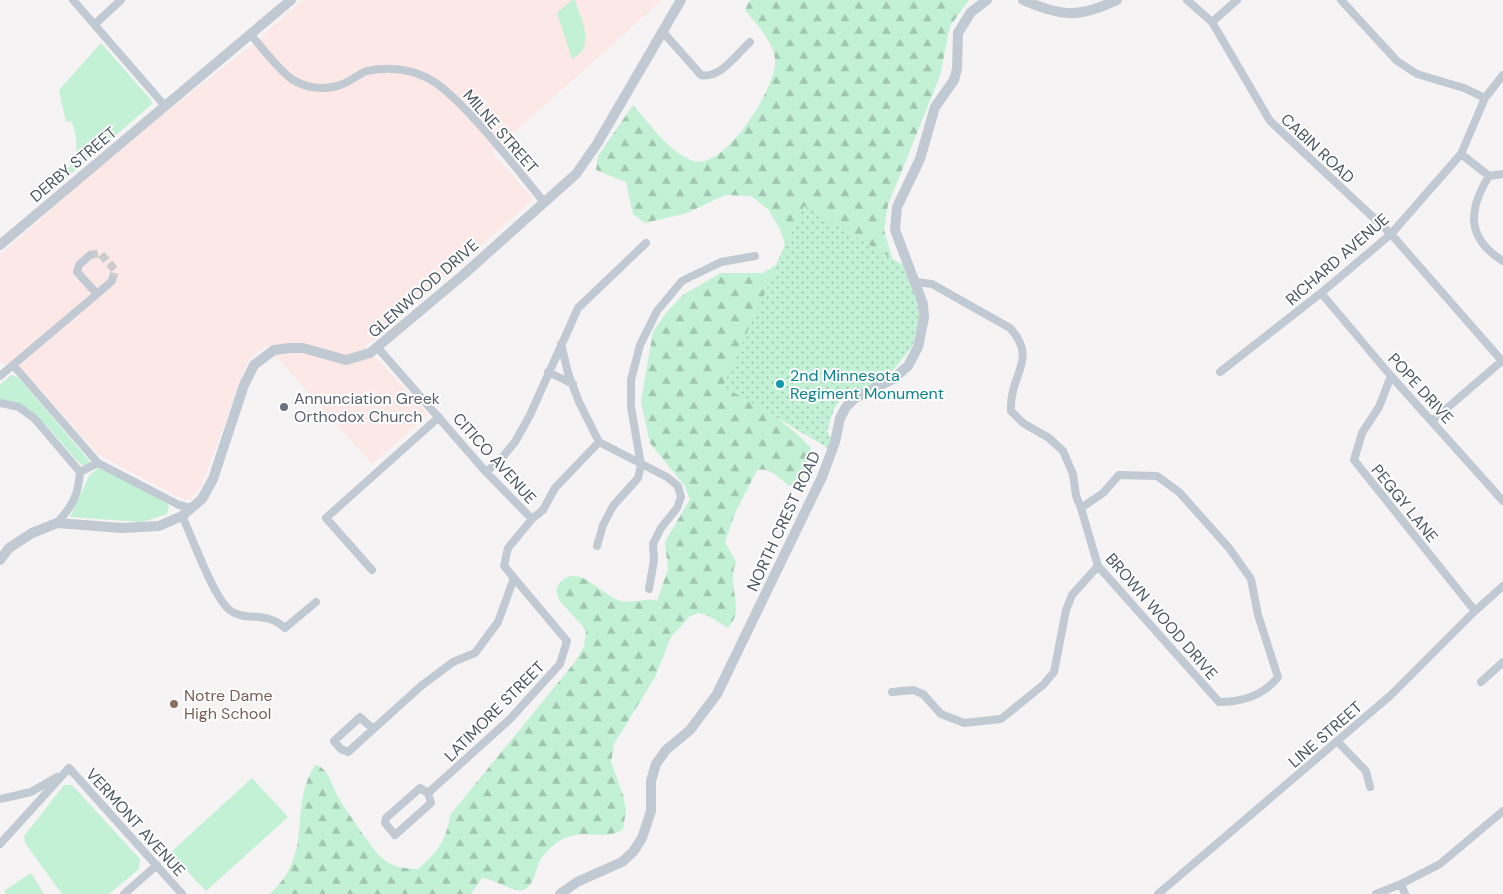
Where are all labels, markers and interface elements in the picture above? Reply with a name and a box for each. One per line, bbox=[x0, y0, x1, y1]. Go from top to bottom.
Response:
street label: MILNE STREET bbox=[458, 85, 543, 178]
street label: CABIN ROAD bbox=[1276, 109, 1359, 188]
street label: DERBY STREET bbox=[26, 122, 121, 207]
street label: RICHARD AVENUE bbox=[1281, 209, 1393, 310]
street label: GLENWOOD DRIVE bbox=[364, 235, 483, 342]
street label: POPE DRIVE bbox=[1383, 349, 1458, 428]
place label: 2nd Minnesota Regiment Monument bbox=[790, 365, 944, 404]
marker: 2nd Minnesota Regiment Monument bbox=[774, 378, 786, 390]
place label: Annunciation Greek Orthodox Church bbox=[294, 388, 440, 427]
marker: Annunciation Greek Orthodox Church bbox=[278, 401, 290, 413]
street label: CITICO AVENUE bbox=[448, 408, 541, 508]
street label: NORTH CREST ROAD bbox=[742, 448, 825, 595]
street label: PEGGY LANE bbox=[1367, 460, 1443, 547]
street label: BROWN WOOD DRIVE bbox=[1101, 549, 1222, 684]
street label: LATIMORE STREET bbox=[440, 657, 549, 766]
place label: Notre Dame High School bbox=[184, 685, 273, 724]
street label: LINE STREET bbox=[1284, 697, 1367, 772]
marker: Notre Dame High School bbox=[168, 698, 180, 710]
street label: VERMONT AVENUE bbox=[81, 764, 190, 881]

